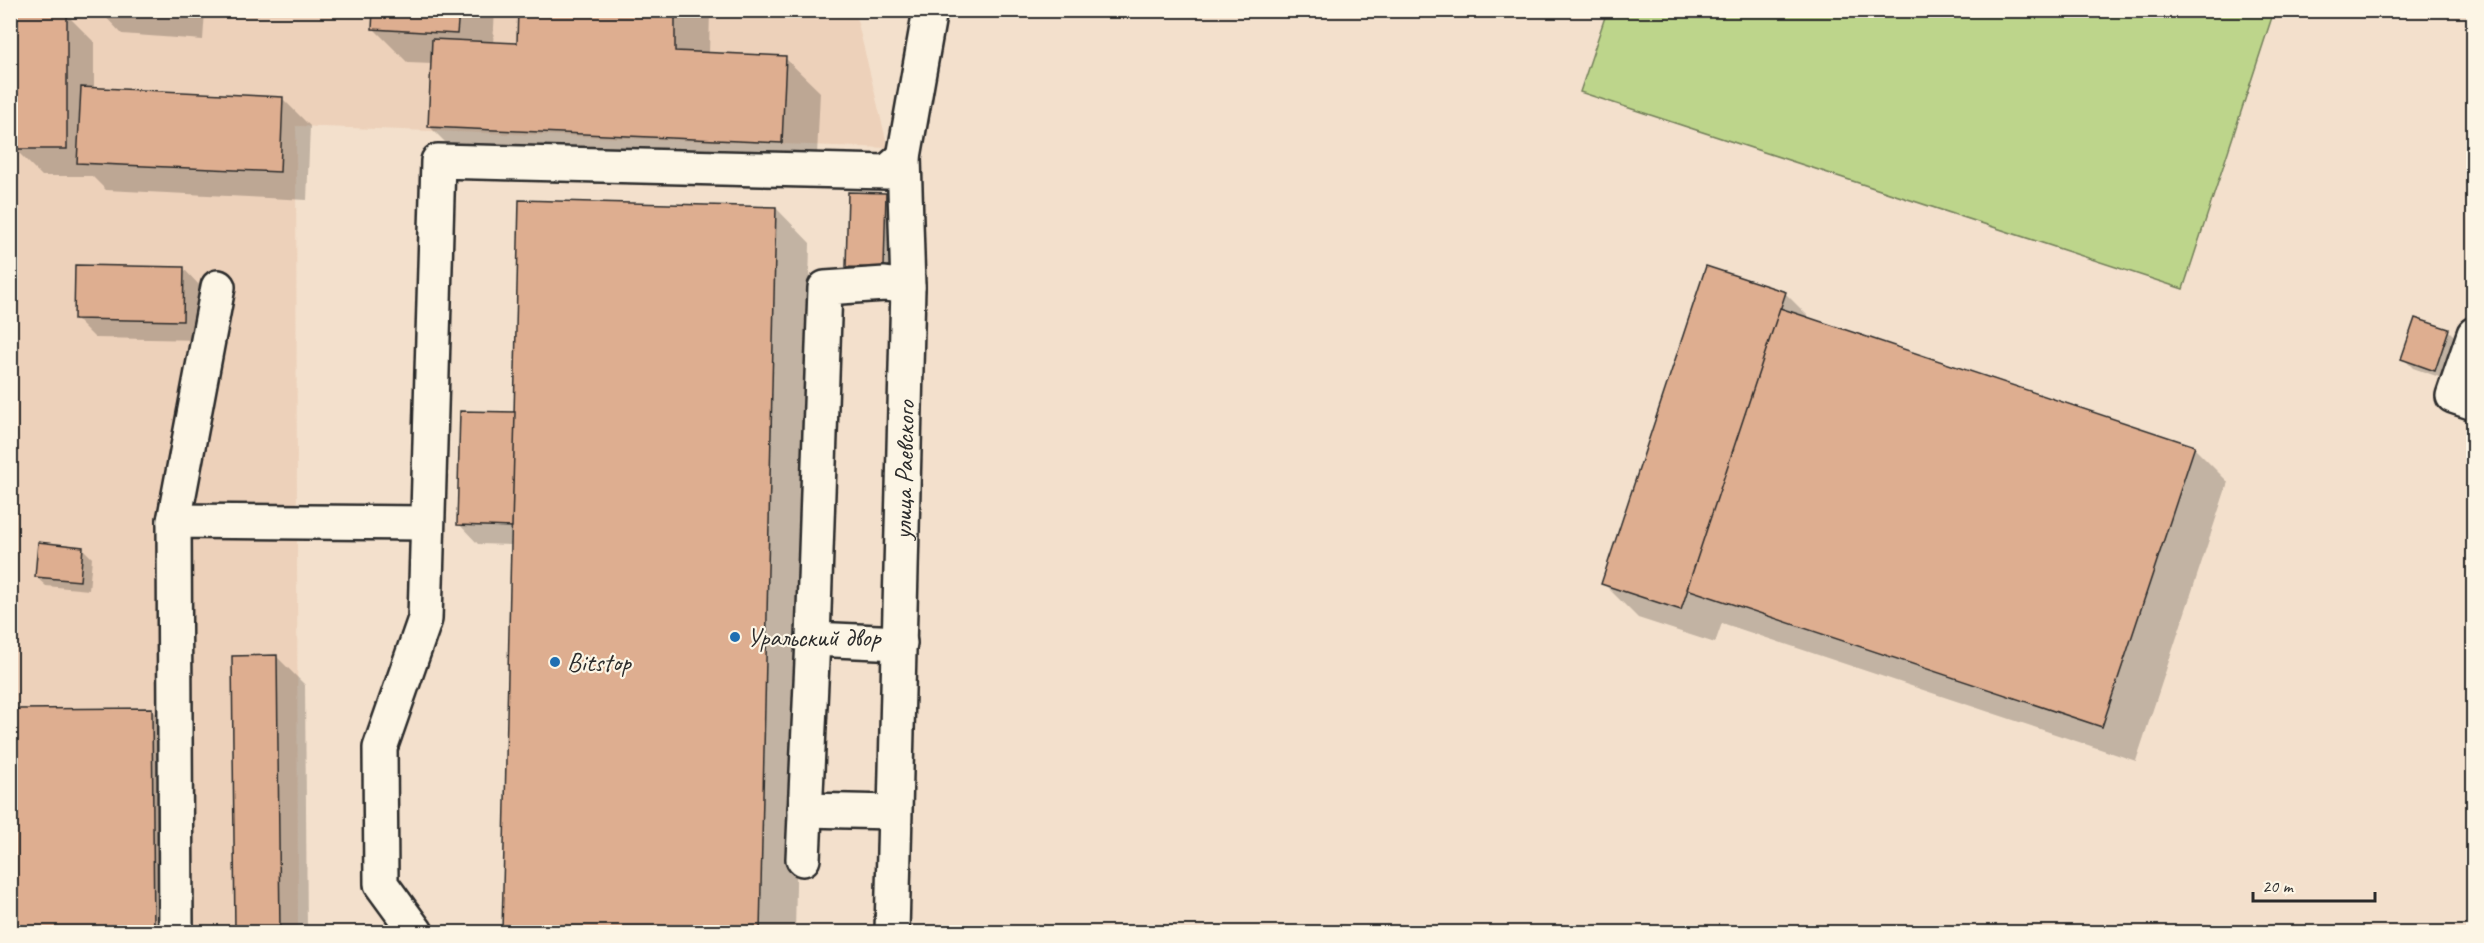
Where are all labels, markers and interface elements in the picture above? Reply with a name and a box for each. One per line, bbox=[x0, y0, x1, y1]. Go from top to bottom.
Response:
street label: улица Раевского bbox=[886, 398, 922, 542]
place label: Уральский двор bbox=[747, 621, 882, 654]
marker: Уральский двор bbox=[728, 630, 742, 644]
place label: Bitstop bbox=[567, 646, 632, 679]
marker: Bitstop bbox=[548, 655, 562, 669]
scale bar bbox=[2253, 865, 2374, 903]
text: 20 m bbox=[2262, 875, 2295, 897]

